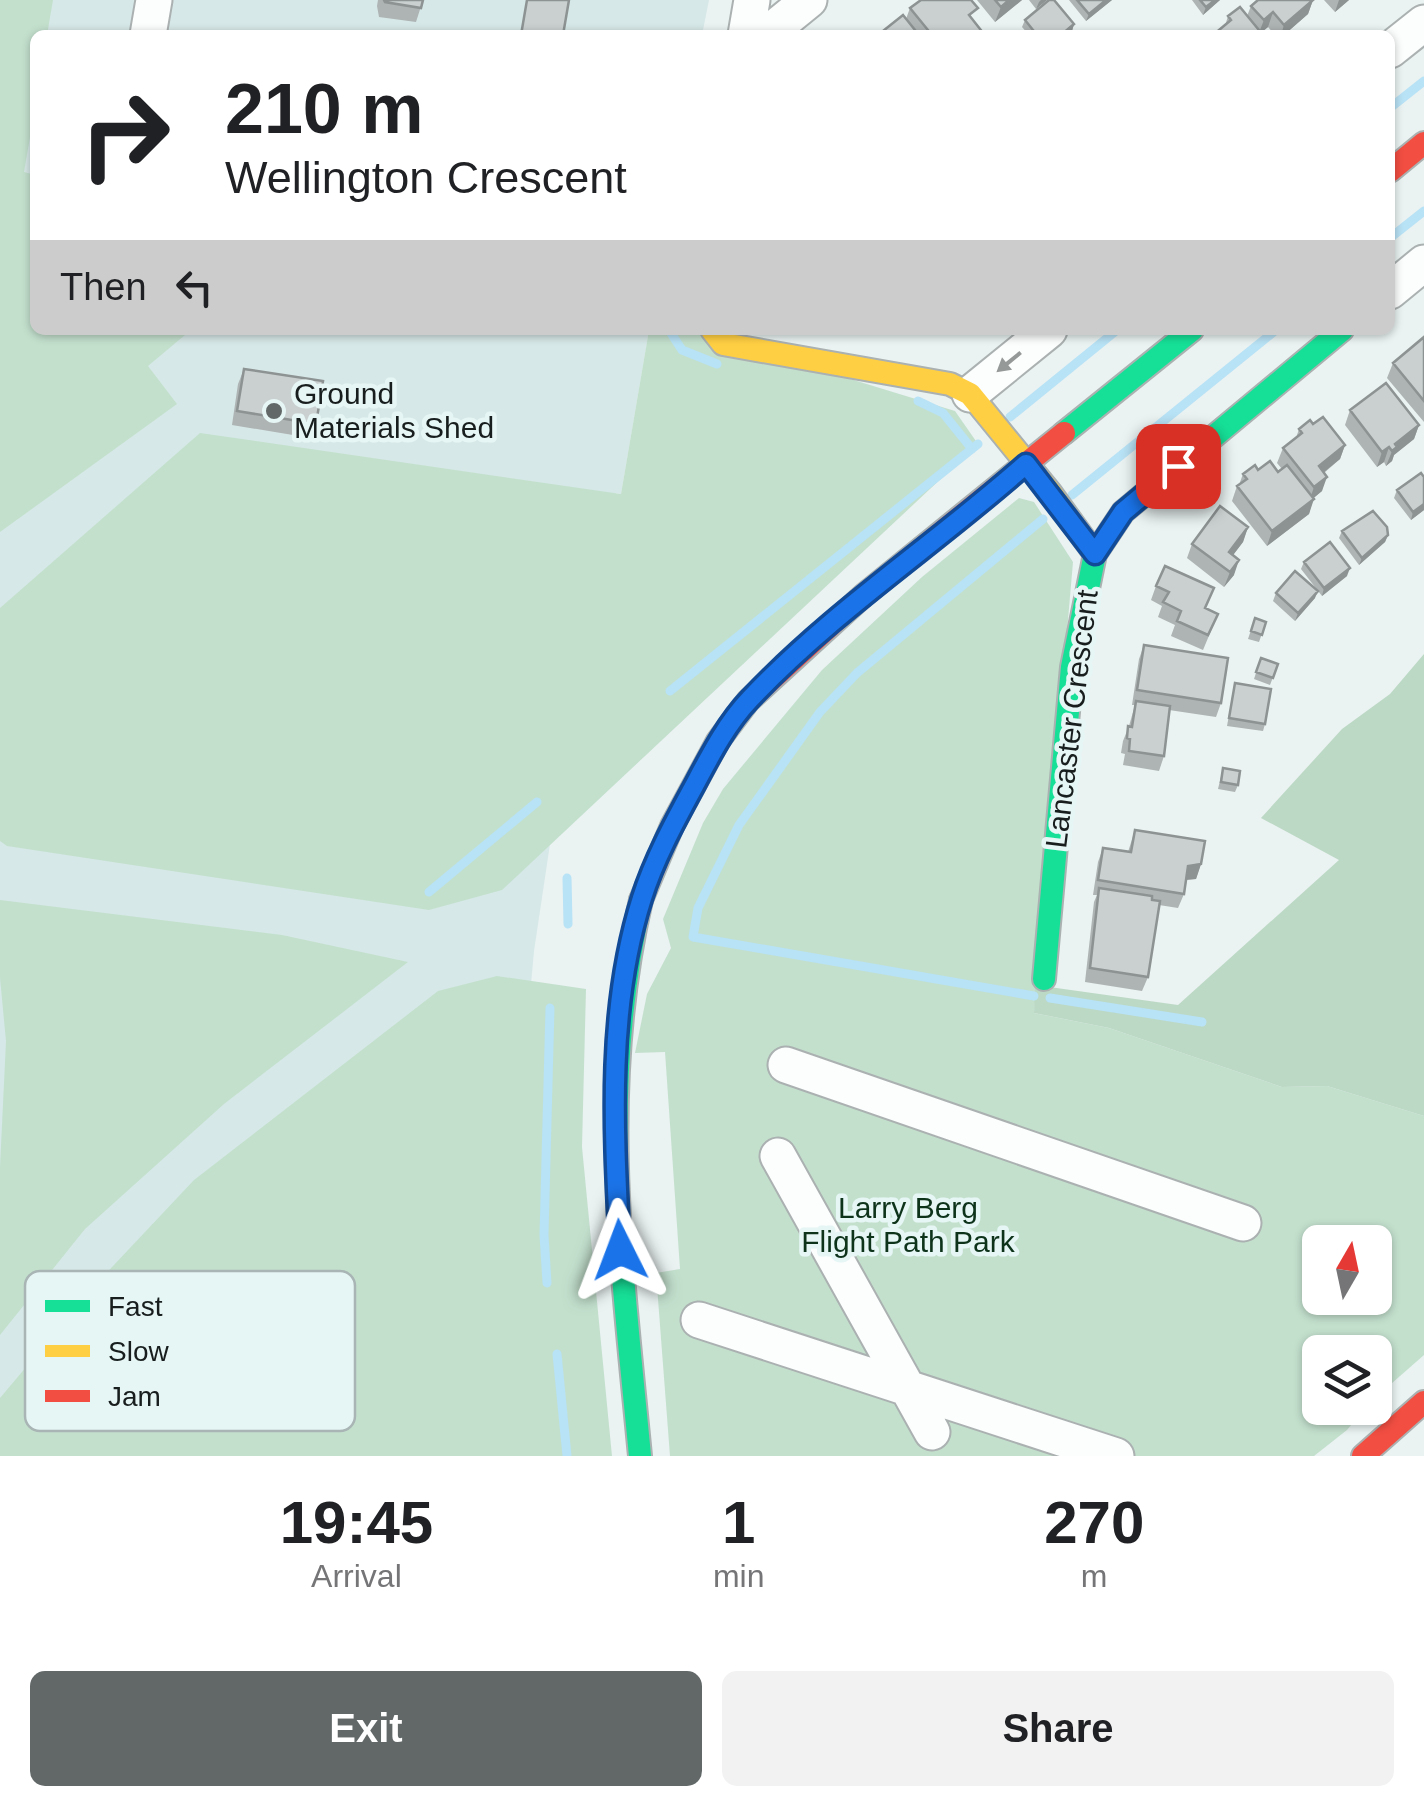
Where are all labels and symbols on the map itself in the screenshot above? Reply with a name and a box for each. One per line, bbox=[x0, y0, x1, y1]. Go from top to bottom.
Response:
one-way arrow bbox=[997, 351, 1022, 372]
place label: Ground Materials Shed bbox=[294, 377, 494, 444]
marker: Ground Materials Shed bbox=[263, 400, 285, 422]
pin bbox=[1136, 424, 1221, 509]
street label: Lancaster Crescent bbox=[1039, 587, 1104, 850]
park label: Larry Berg Flight Path Park bbox=[801, 1191, 1016, 1258]
position arrow bbox=[568, 1198, 672, 1302]
north arrow bbox=[1302, 1225, 1392, 1315]
legend bbox=[25, 1271, 355, 1431]
text: Fast bbox=[108, 1291, 163, 1322]
text: Slow bbox=[108, 1336, 169, 1367]
text: Jam bbox=[108, 1381, 161, 1412]

